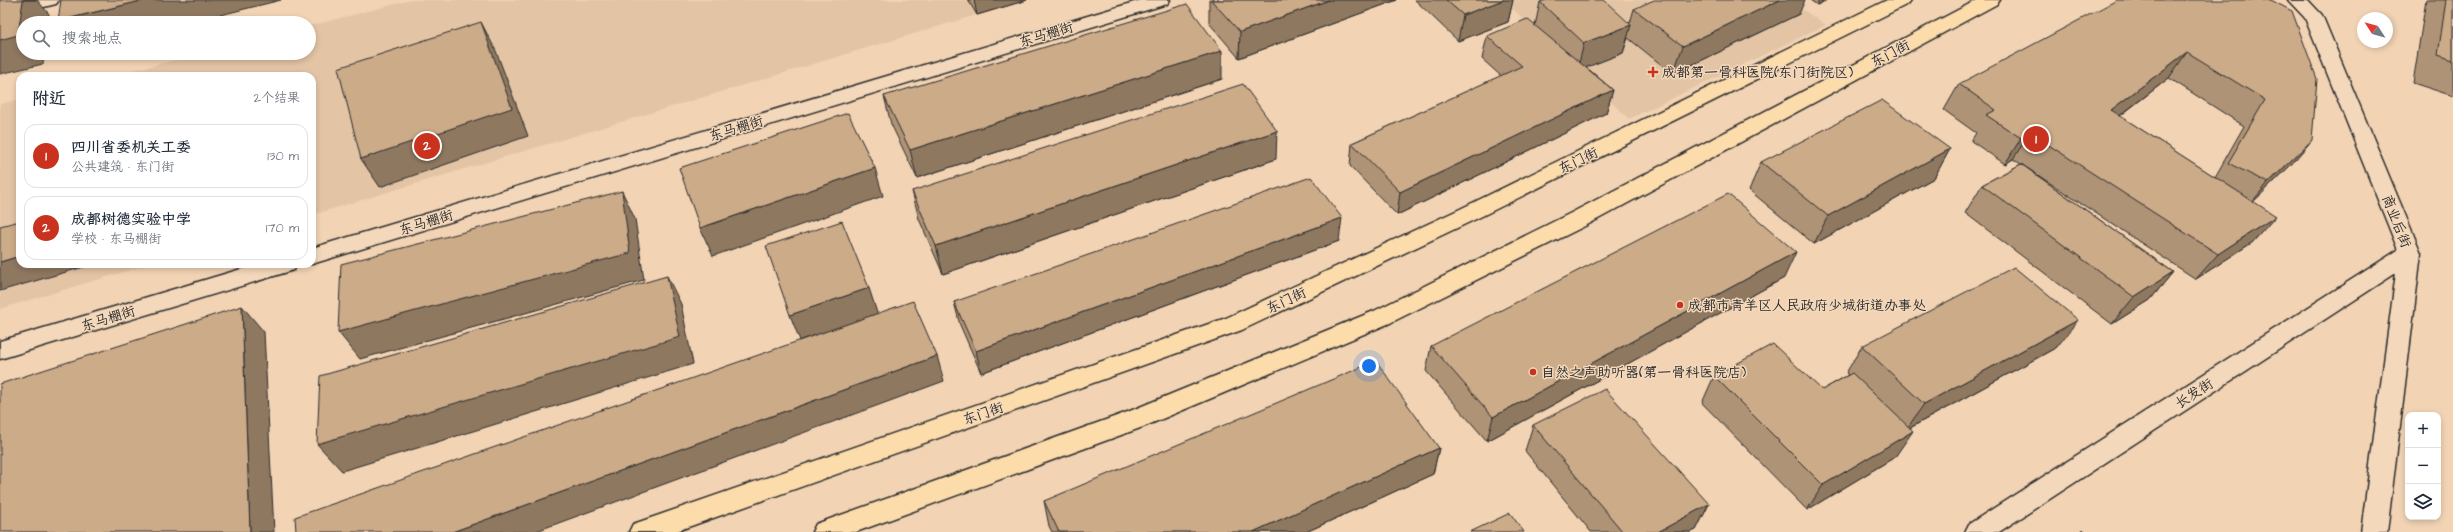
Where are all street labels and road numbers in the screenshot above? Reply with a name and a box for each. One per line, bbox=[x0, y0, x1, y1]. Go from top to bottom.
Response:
street label: 东马棚街 bbox=[1017, 17, 1076, 53]
street label: 东门街 bbox=[1867, 35, 1914, 73]
street label: 东马棚街 bbox=[707, 111, 766, 147]
street label: 东门街 bbox=[1555, 143, 1602, 179]
street label: 商业后街 bbox=[2376, 192, 2416, 251]
street label: 东马棚街 bbox=[397, 205, 456, 241]
street label: 东门街 bbox=[1263, 283, 1310, 319]
street label: 东马棚街 bbox=[79, 301, 138, 337]
street label: 长发街 bbox=[2171, 374, 2218, 414]
street label: 东门街 bbox=[960, 398, 1006, 430]

